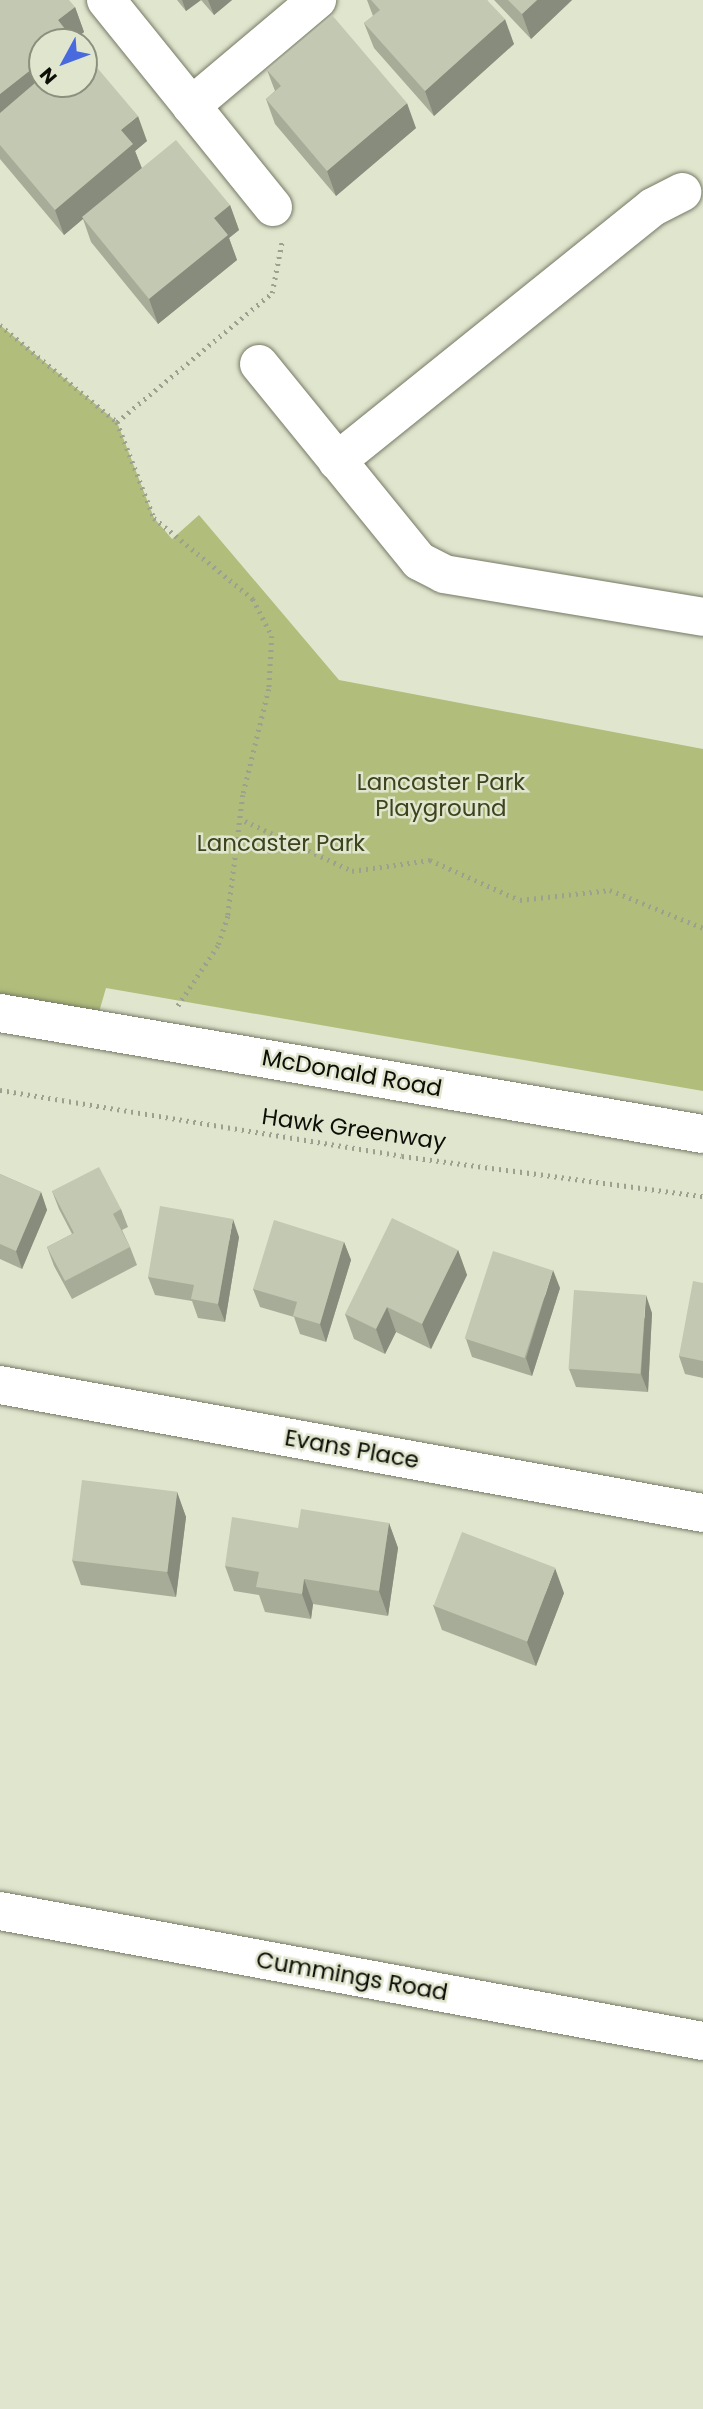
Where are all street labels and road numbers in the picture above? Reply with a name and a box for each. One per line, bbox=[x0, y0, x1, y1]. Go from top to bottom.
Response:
street label: McDonald Road bbox=[260, 1044, 444, 1102]
street label: Hawk Greenway bbox=[260, 1102, 448, 1156]
street label: Evans Place bbox=[283, 1424, 421, 1474]
street label: Cummings Road bbox=[254, 1946, 450, 2006]

